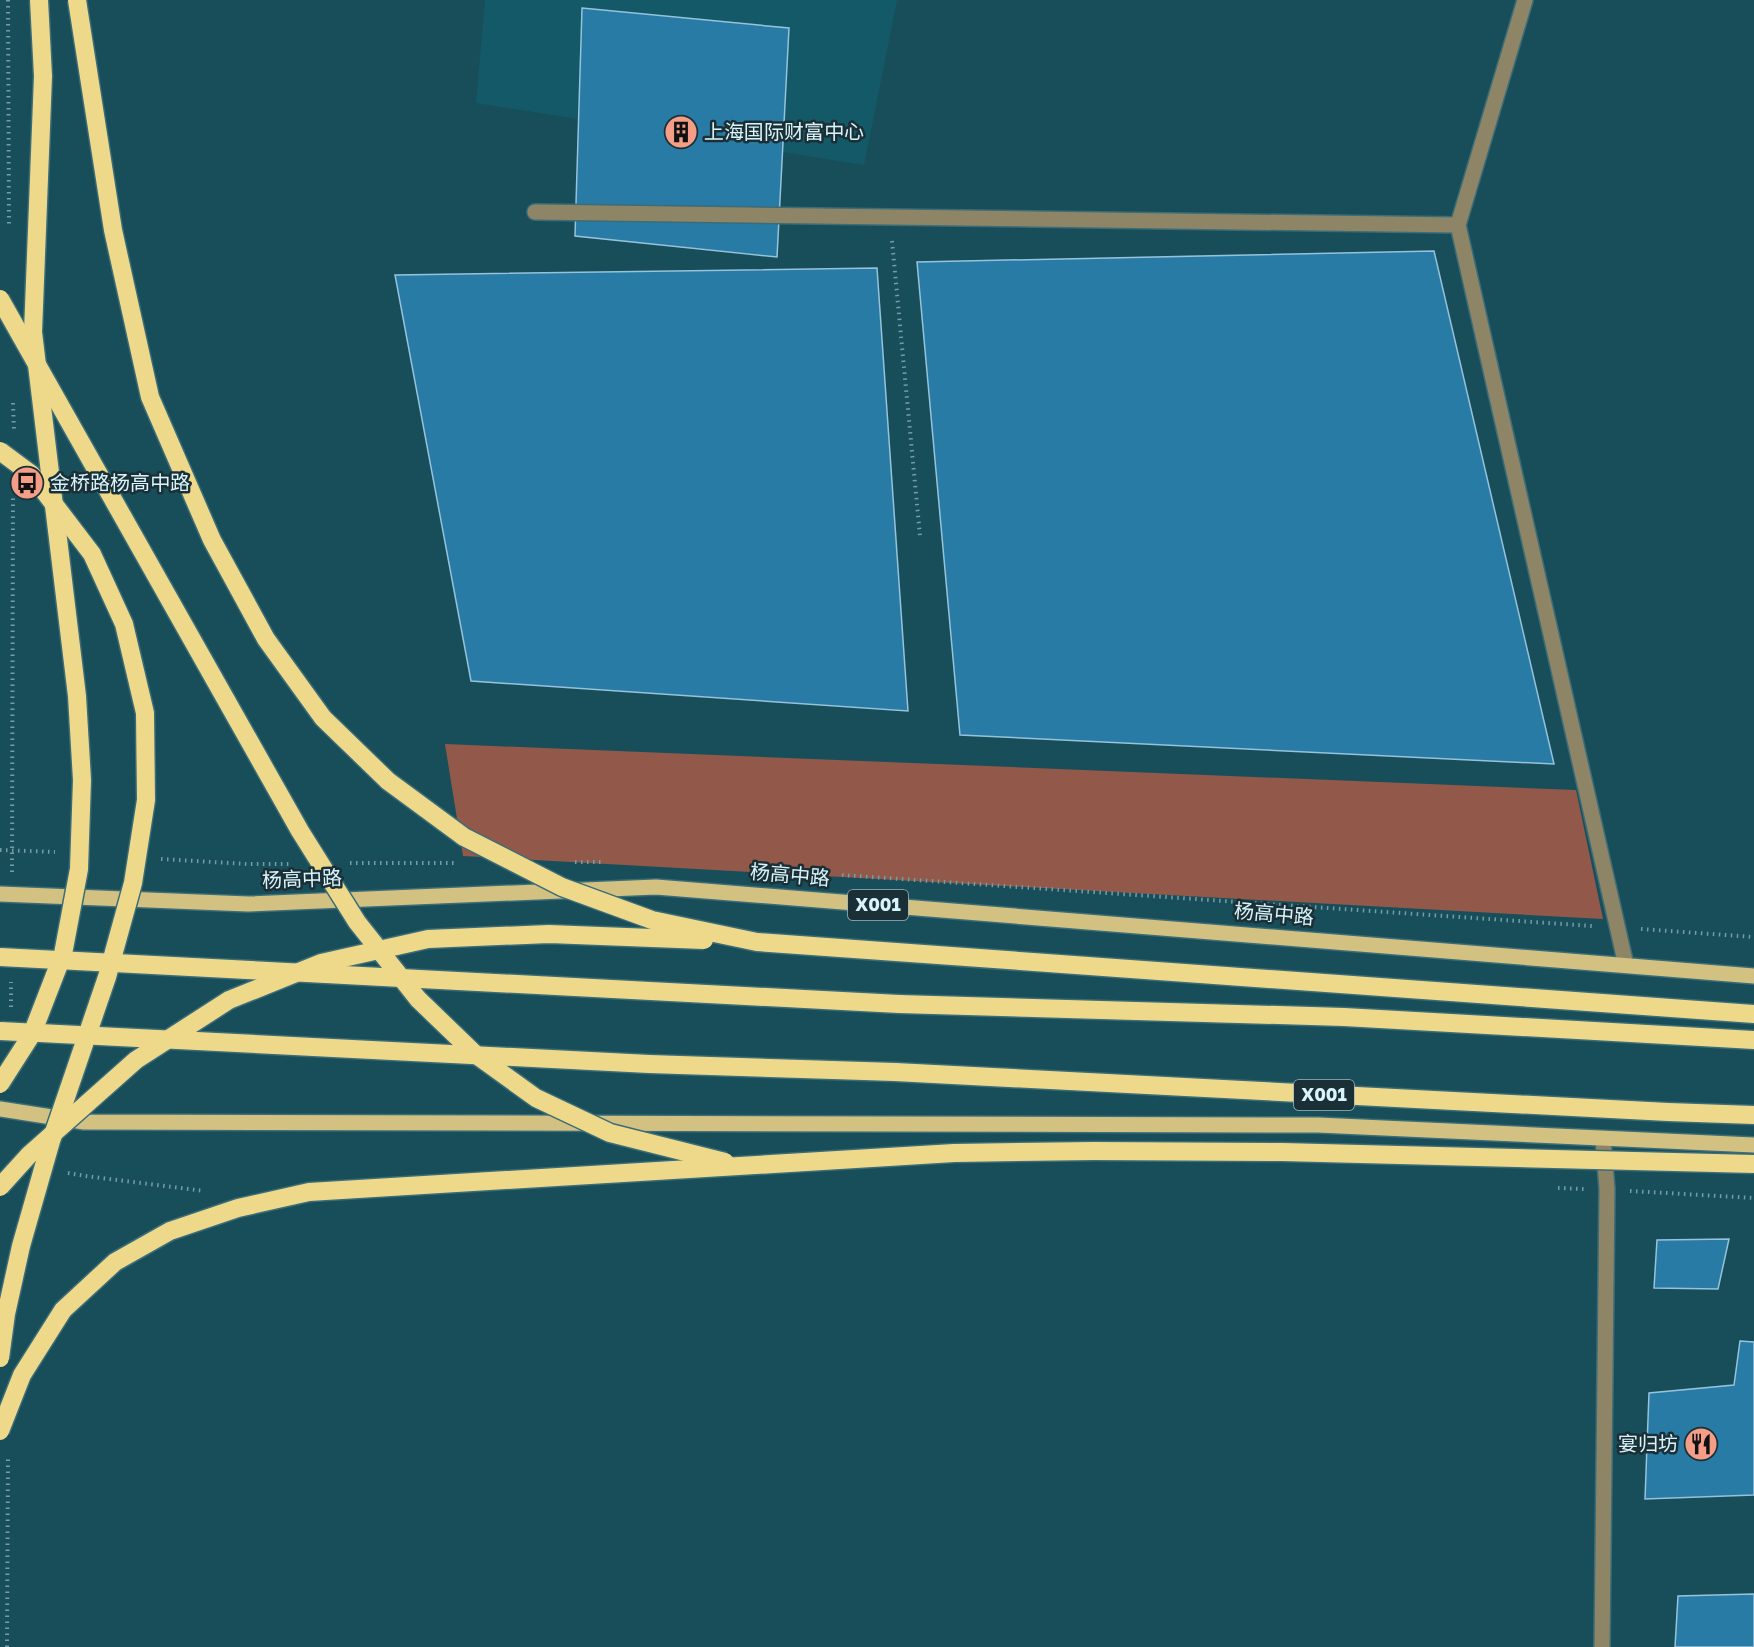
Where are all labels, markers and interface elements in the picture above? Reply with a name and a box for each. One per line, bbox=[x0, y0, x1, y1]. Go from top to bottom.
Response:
building icon: 上海国际财富中心 bbox=[663, 114, 699, 150]
place label: 上海国际财富中心 bbox=[704, 119, 864, 143]
bus stop icon: 金桥路杨高中路 bbox=[9, 465, 45, 501]
place label: 金桥路杨高中路 bbox=[50, 470, 190, 494]
street label: 杨高中路 bbox=[749, 859, 831, 889]
street label: 杨高中路 bbox=[262, 865, 342, 891]
road number: X001 bbox=[848, 890, 908, 920]
street label: 杨高中路 bbox=[1233, 898, 1315, 928]
road number: X001 bbox=[1294, 1080, 1354, 1110]
restaurant icon: 宴归坊 bbox=[1683, 1426, 1719, 1462]
place label: 宴归坊 bbox=[1618, 1431, 1678, 1455]

